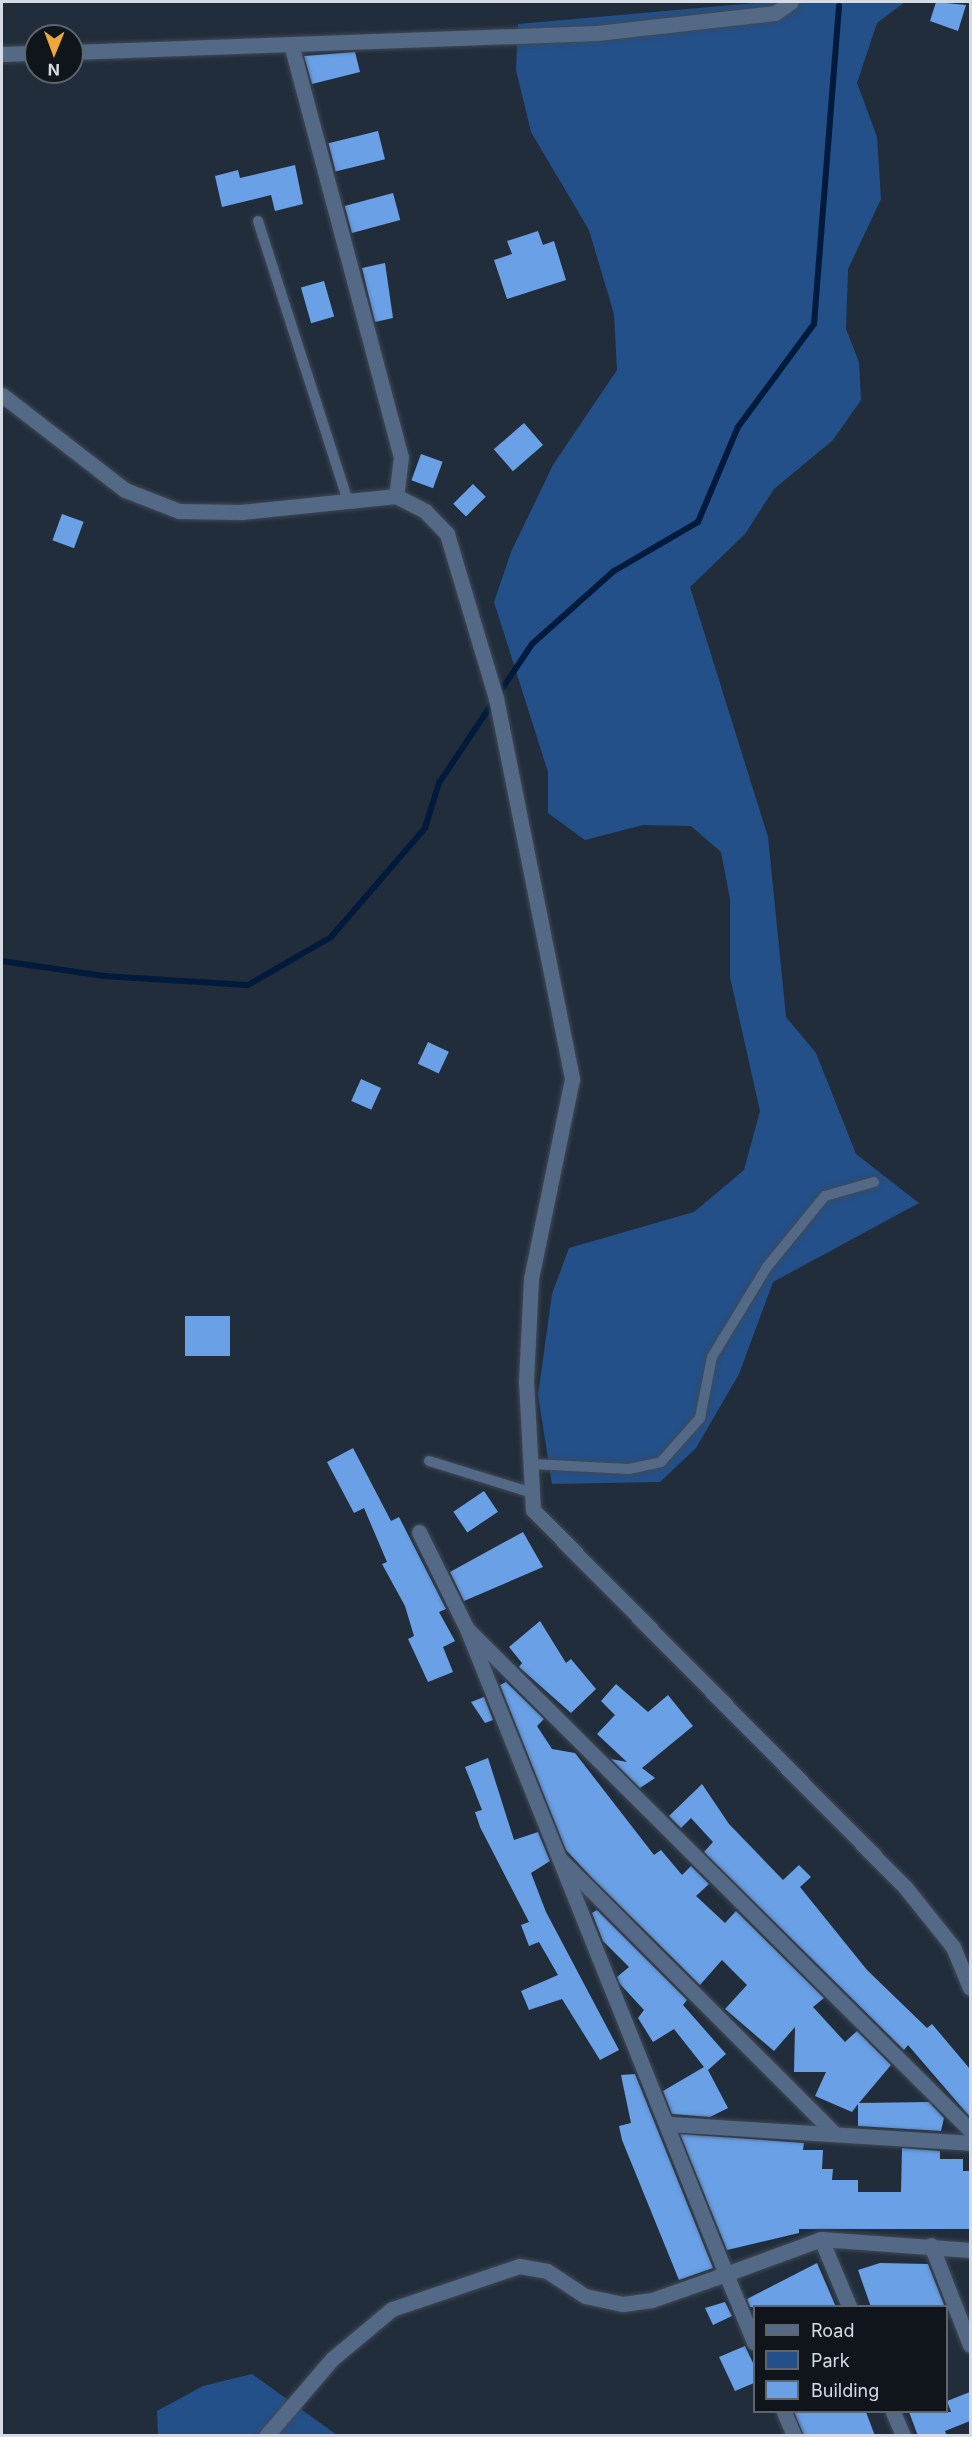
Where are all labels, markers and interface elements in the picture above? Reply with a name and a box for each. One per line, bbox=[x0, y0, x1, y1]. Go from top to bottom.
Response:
north arrow bbox=[24, 24, 84, 84]
text: N bbox=[47, 60, 60, 80]
legend bbox=[753, 2305, 948, 2413]
text: Road bbox=[811, 2320, 854, 2341]
text: Park bbox=[811, 2350, 850, 2371]
text: Building bbox=[811, 2380, 879, 2401]

